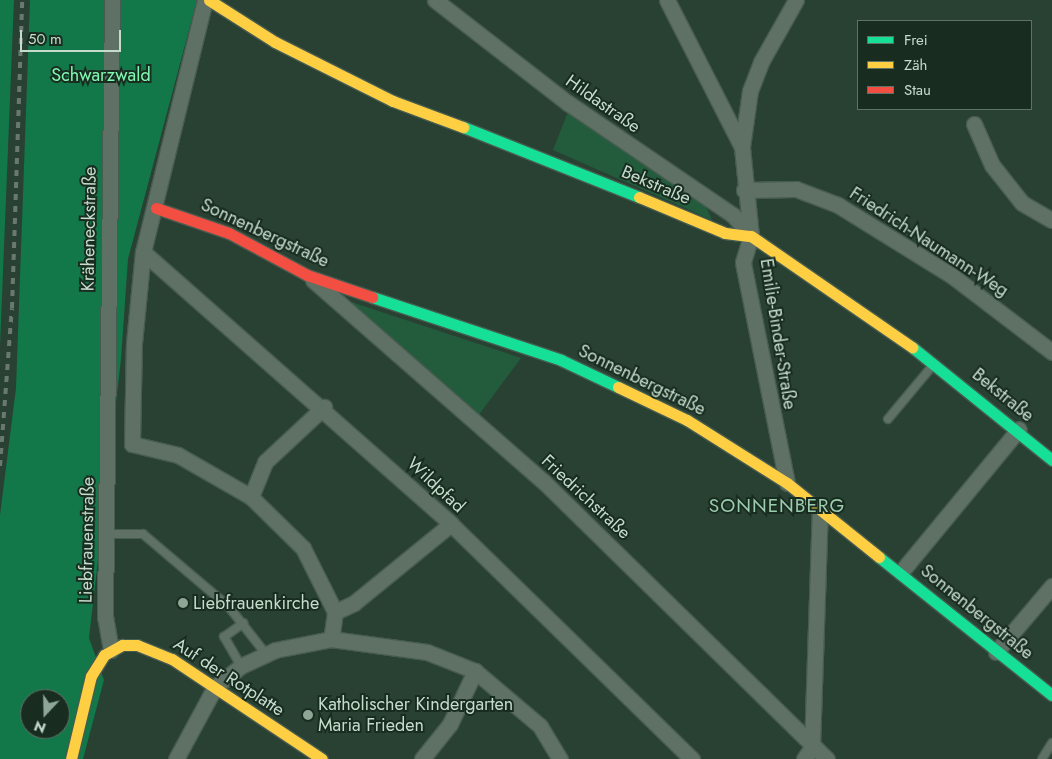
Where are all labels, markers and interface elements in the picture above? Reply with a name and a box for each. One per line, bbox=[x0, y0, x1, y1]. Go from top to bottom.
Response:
scale bar bbox=[22, 20, 124, 52]
legend bbox=[857, 20, 1032, 110]
text: 50 m bbox=[28, 28, 62, 50]
text: Frei bbox=[904, 29, 928, 51]
text: Zäh bbox=[904, 54, 927, 76]
park label: Schwarzwald bbox=[51, 64, 151, 86]
street label: Hildastraße bbox=[561, 70, 645, 138]
text: Stau bbox=[904, 79, 931, 101]
street label: Bekstraße bbox=[618, 161, 694, 209]
street label: Kräheneckstraße bbox=[77, 166, 101, 292]
street label: Friedrich-Naumann-Weg bbox=[846, 183, 1012, 301]
street label: Sonnenbergstraße bbox=[198, 194, 332, 272]
street label: Emilie-Binder-Straße bbox=[755, 257, 801, 411]
street label: Sonnenbergstraße bbox=[575, 340, 709, 420]
street label: Bekstraße bbox=[968, 364, 1038, 426]
street label: Friedrichstraße bbox=[537, 450, 635, 544]
street label: Wildpfad bbox=[403, 453, 469, 517]
street label: Liebfrauenstraße bbox=[75, 477, 99, 603]
district label: SONNENBERG bbox=[708, 495, 846, 517]
street label: Sonnenbergstraße bbox=[916, 560, 1038, 664]
place label: Liebfrauenkirche bbox=[193, 592, 319, 614]
marker: Liebfrauenkirche bbox=[177, 597, 189, 609]
street label: Auf der Rotplatte bbox=[170, 633, 288, 721]
north arrow bbox=[20, 689, 70, 739]
place label: Katholischer Kindergarten Maria Frieden bbox=[318, 694, 513, 736]
marker: Katholischer Kindergarten Maria Frieden bbox=[302, 709, 314, 721]
text: N bbox=[31, 716, 49, 738]

